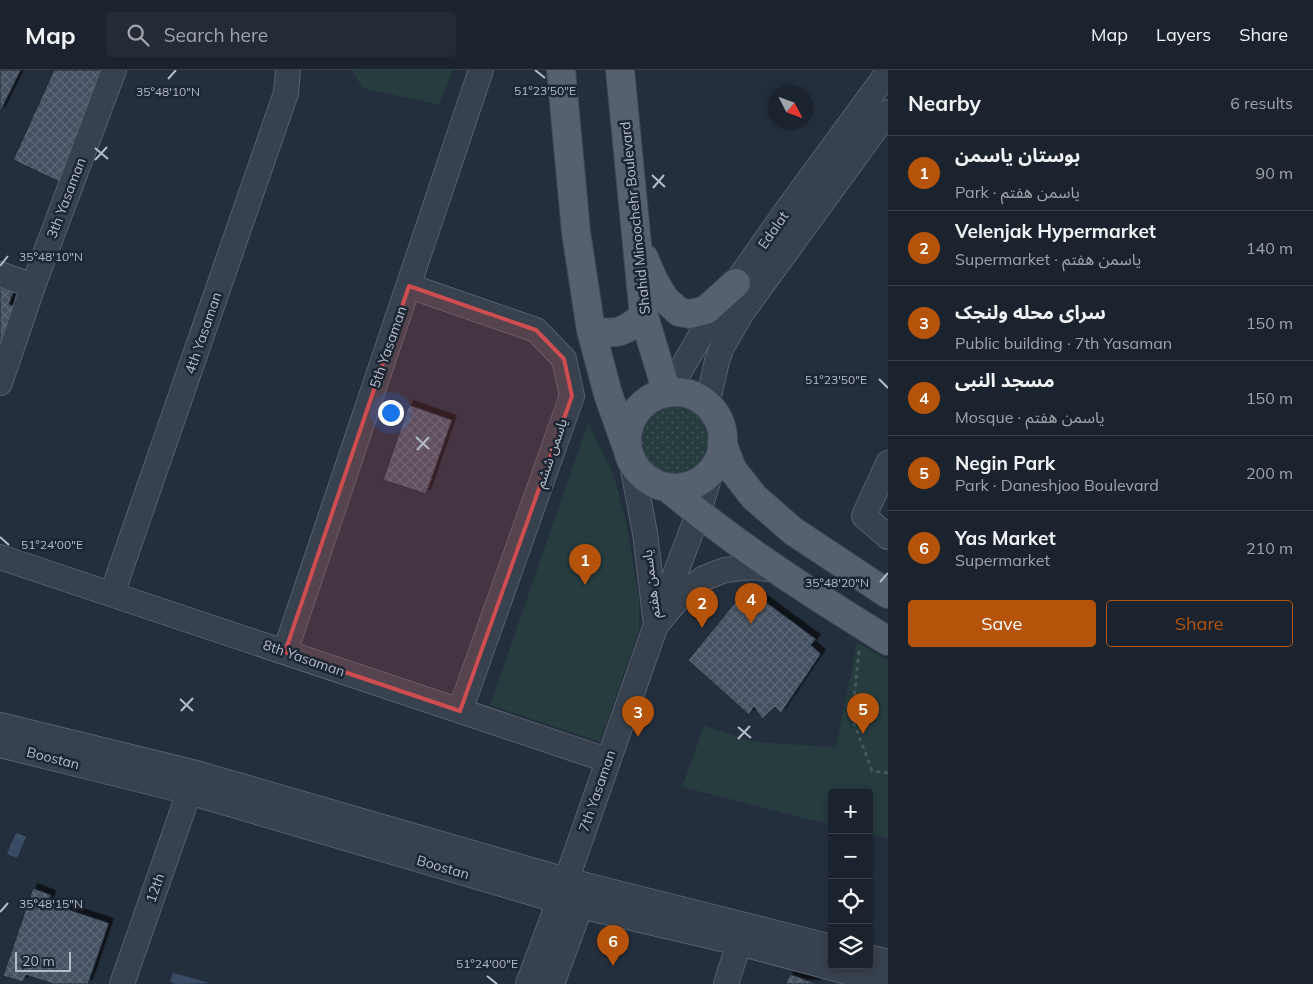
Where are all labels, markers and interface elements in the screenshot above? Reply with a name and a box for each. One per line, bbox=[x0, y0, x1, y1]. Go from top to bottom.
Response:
search box bbox=[106, 12, 456, 57]
text: Map bbox=[25, 20, 76, 50]
icon: search bbox=[124, 21, 152, 49]
text: Search here bbox=[164, 23, 268, 47]
text: Map bbox=[1091, 23, 1128, 46]
text: Layers bbox=[1156, 23, 1211, 46]
text: Share bbox=[1239, 23, 1288, 46]
text: 51°23'50"E bbox=[514, 83, 576, 98]
text: 35°48'10"N bbox=[136, 84, 200, 99]
north arrow bbox=[768, 85, 813, 130]
text: Nearby bbox=[908, 90, 981, 116]
text: 6 results bbox=[1230, 93, 1293, 113]
street label: Shahid Minoochehr Boulevard bbox=[616, 121, 654, 315]
text: بوستان یاسمن bbox=[955, 143, 1080, 167]
street label: 3th Yasaman bbox=[42, 155, 90, 241]
text: 1 bbox=[919, 163, 929, 183]
text: 90 m bbox=[1256, 163, 1293, 183]
text: Park · یاسمن هفتم bbox=[955, 182, 1080, 202]
street label: Edalat bbox=[754, 208, 792, 252]
text: Velenjak Hypermarket bbox=[955, 219, 1156, 243]
text: 2 bbox=[919, 238, 929, 258]
text: 140 m bbox=[1246, 238, 1293, 258]
text: 35°48'10"N bbox=[19, 249, 83, 264]
text: Supermarket · یاسمن هفتم bbox=[955, 249, 1141, 269]
street label: 4th Yasaman bbox=[181, 290, 225, 376]
text: سرای محله ولنجک bbox=[955, 300, 1106, 324]
street label: 5th Yasaman bbox=[366, 304, 410, 390]
text: 3 bbox=[919, 313, 929, 333]
text: 150 m bbox=[1246, 313, 1293, 333]
text: Public building · 7th Yasaman bbox=[955, 333, 1172, 353]
text: مسجد النبی bbox=[955, 368, 1055, 392]
text: 51°23'50"E bbox=[805, 372, 867, 387]
text: 4 bbox=[919, 388, 929, 408]
text: 150 m bbox=[1246, 388, 1293, 408]
your location bbox=[378, 400, 404, 426]
text: Mosque · یاسمن هفتم bbox=[955, 407, 1105, 427]
street label: یاسمن ششم bbox=[531, 416, 573, 491]
text: Negin Park bbox=[955, 451, 1055, 475]
text: 5 bbox=[919, 463, 929, 483]
text: 200 m bbox=[1246, 463, 1293, 483]
text: Park · Daneshjoo Boulevard bbox=[955, 475, 1159, 495]
text: Yas Market bbox=[955, 526, 1056, 550]
text: 51°24'00"E bbox=[21, 537, 83, 552]
text: 6 bbox=[919, 538, 929, 558]
text: 210 m bbox=[1246, 538, 1293, 558]
pin: 1 bbox=[569, 544, 601, 585]
street label: یاسمن هفتم bbox=[638, 548, 666, 619]
text: Supermarket bbox=[955, 550, 1050, 570]
text: 35°48'20"N bbox=[805, 575, 869, 590]
pin: 4 bbox=[735, 583, 767, 624]
pin: 2 bbox=[686, 587, 718, 628]
button: Save bbox=[908, 600, 1096, 647]
button: Share bbox=[1106, 600, 1293, 647]
street label: 8th Yasaman bbox=[261, 636, 347, 680]
pin: 5 bbox=[847, 693, 879, 734]
pin: 3 bbox=[622, 696, 654, 737]
street label: Boostan bbox=[25, 743, 81, 773]
street label: 7th Yasaman bbox=[575, 748, 619, 834]
map controls bbox=[828, 789, 873, 969]
button: + bbox=[828, 789, 873, 834]
button: − bbox=[828, 834, 873, 879]
street label: Boostan bbox=[415, 851, 471, 883]
street label: 12th bbox=[142, 871, 168, 905]
button: locate bbox=[828, 879, 873, 924]
text: 35°48'15"N bbox=[19, 896, 83, 911]
button: layers bbox=[828, 924, 873, 969]
pin: 6 bbox=[597, 925, 629, 966]
scale bar bbox=[15, 949, 71, 972]
text: 20 m bbox=[22, 952, 55, 970]
text: 51°24'00"E bbox=[456, 956, 518, 971]

